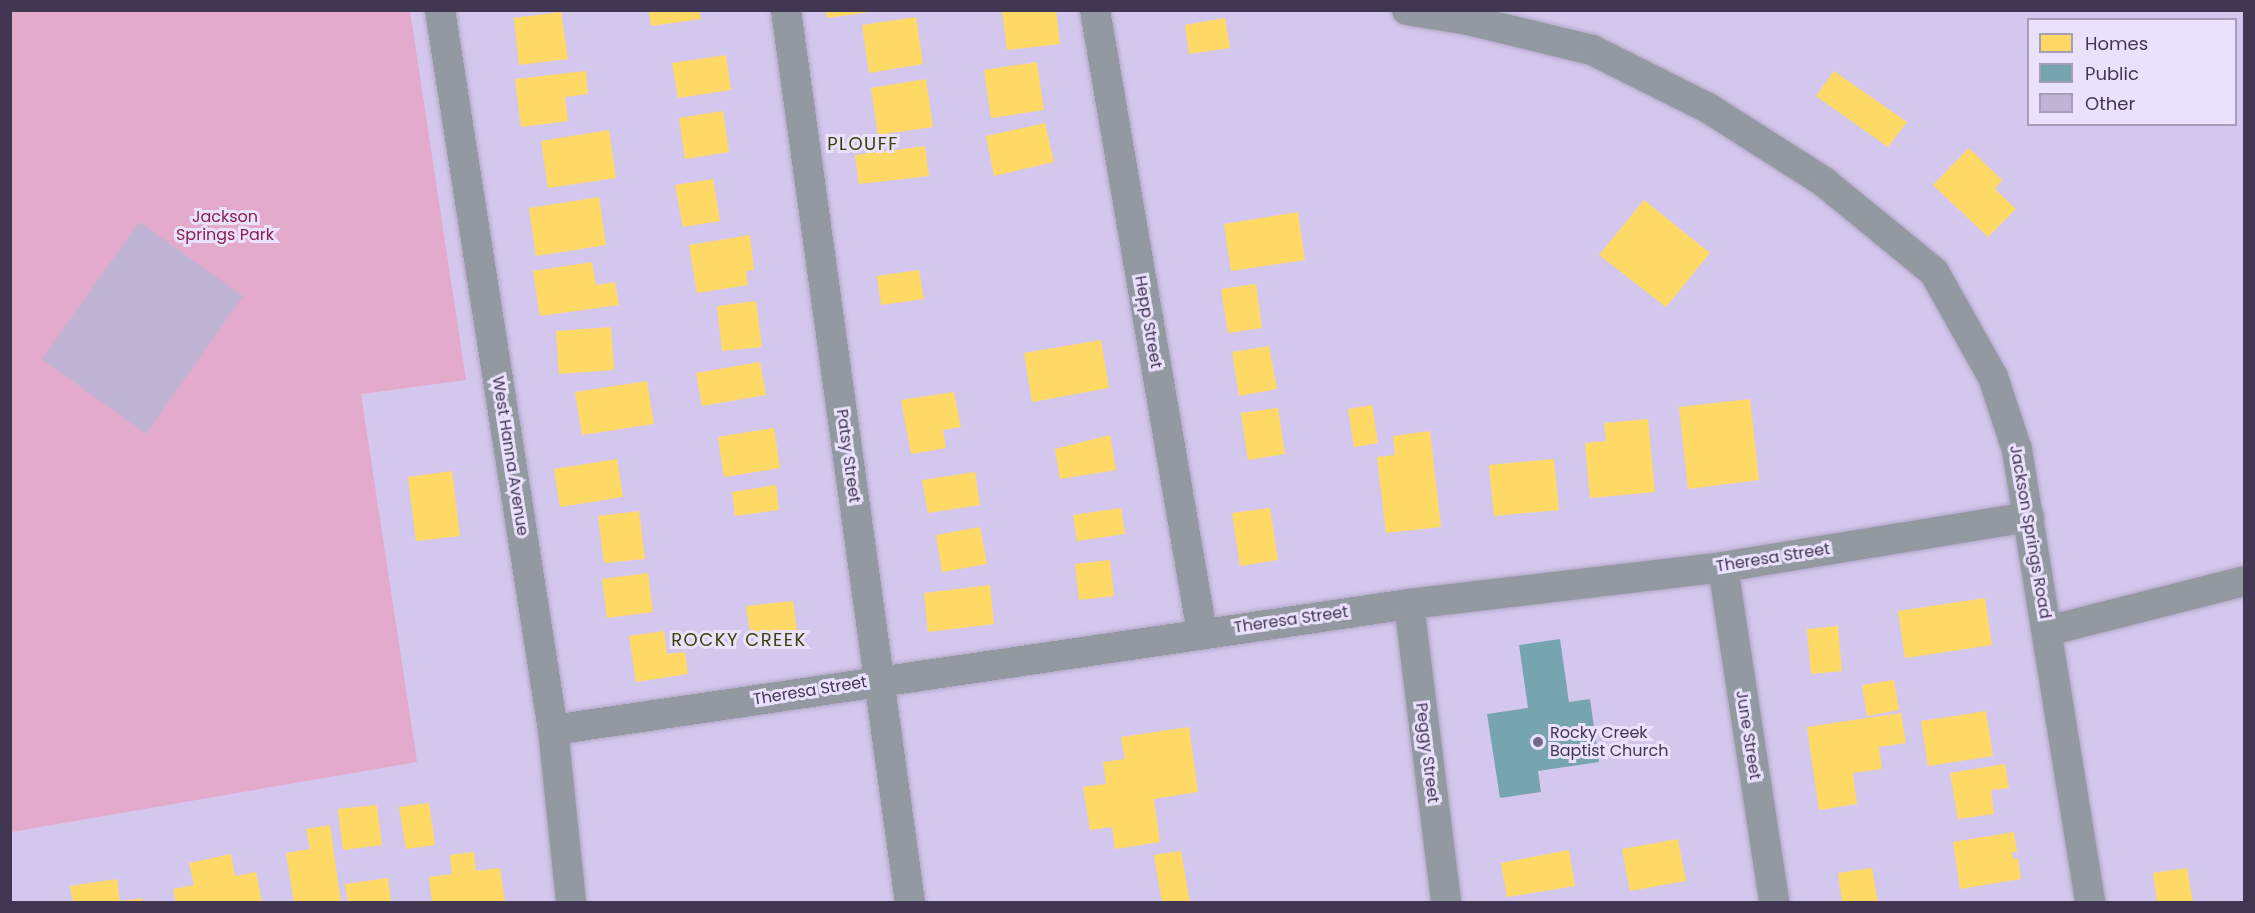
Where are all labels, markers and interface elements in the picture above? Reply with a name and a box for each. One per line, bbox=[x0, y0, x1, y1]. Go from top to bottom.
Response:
legend bbox=[2027, 18, 2237, 126]
text: Homes bbox=[2085, 31, 2148, 56]
text: Public bbox=[2085, 61, 2139, 86]
text: Other bbox=[2085, 91, 2135, 116]
district label: PLOUFF bbox=[827, 133, 899, 155]
park label: Jackson Springs Park bbox=[176, 207, 274, 245]
street label: Hepp Street bbox=[1130, 274, 1166, 370]
street label: West Hanna Avenue bbox=[488, 375, 532, 537]
street label: Patsy Street bbox=[832, 408, 864, 504]
street label: Jackson Springs Road bbox=[2005, 444, 2055, 620]
street label: Theresa Street bbox=[1715, 540, 1831, 576]
street label: Theresa Street bbox=[1233, 602, 1349, 638]
district label: ROCKY CREEK bbox=[671, 629, 807, 651]
street label: Theresa Street bbox=[752, 673, 868, 709]
street label: June Street bbox=[1731, 689, 1765, 781]
street label: Peggy Street bbox=[1411, 702, 1443, 804]
place label: Rocky Creek Baptist Church bbox=[1550, 723, 1668, 761]
marker: Rocky Creek Baptist Church bbox=[1531, 735, 1545, 749]

